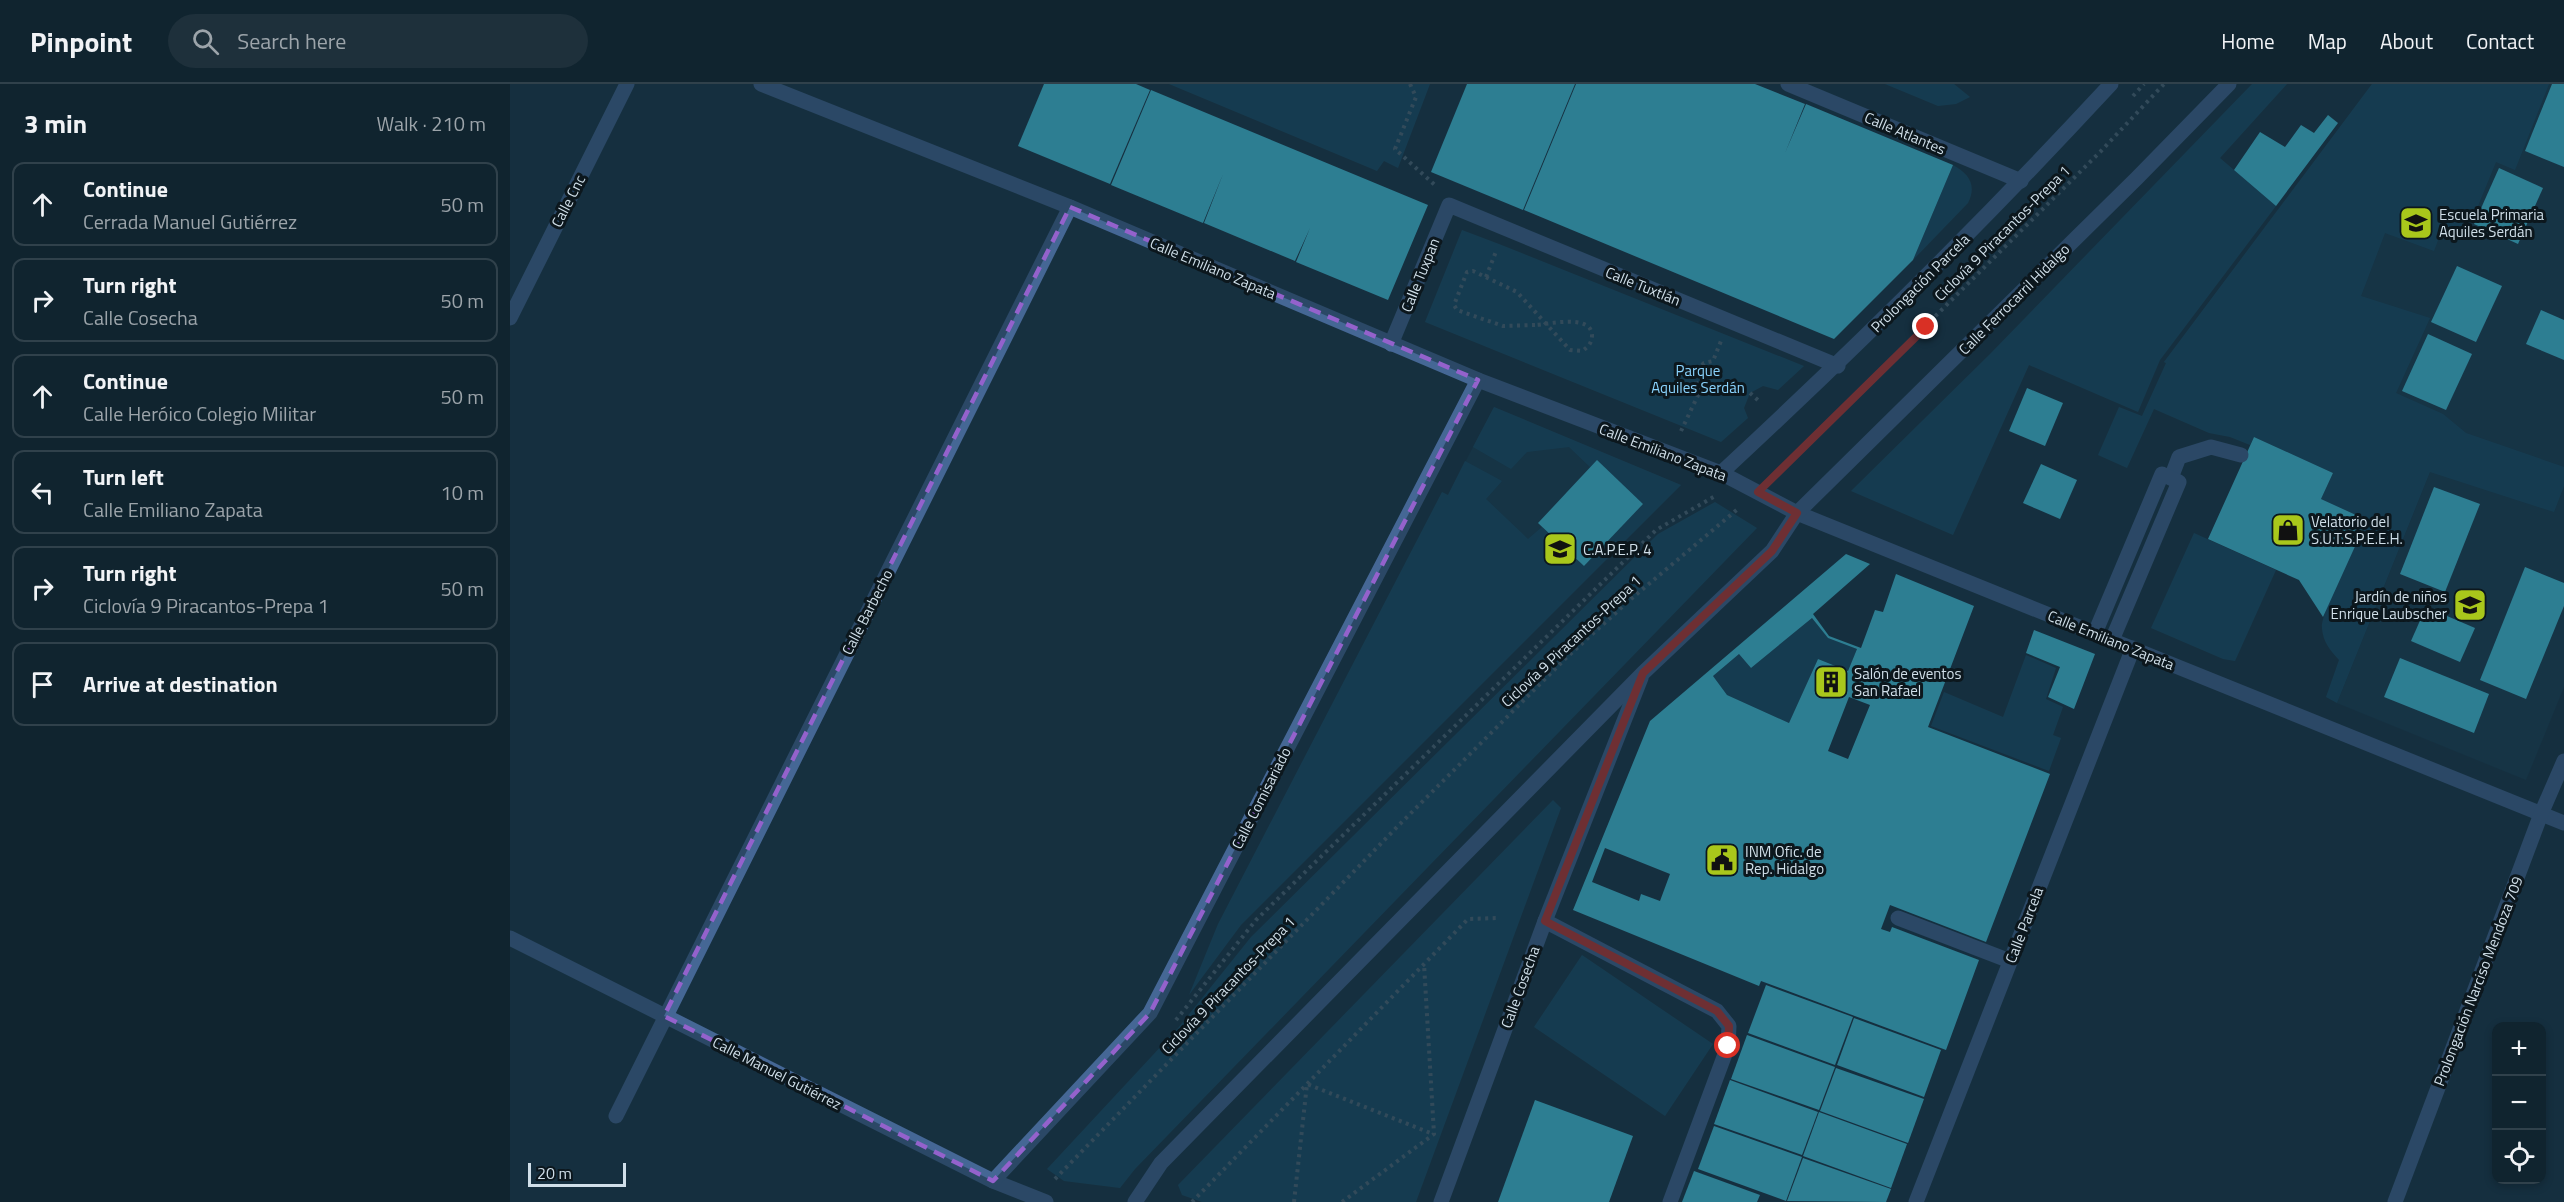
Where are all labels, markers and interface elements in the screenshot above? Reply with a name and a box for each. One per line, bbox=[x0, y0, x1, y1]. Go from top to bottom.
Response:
search box bbox=[168, 14, 588, 68]
text: Pinpoint bbox=[30, 20, 132, 63]
text: Search here bbox=[237, 24, 346, 58]
icon: search bbox=[189, 25, 222, 58]
text: Home bbox=[2221, 25, 2275, 57]
text: Map bbox=[2308, 25, 2347, 57]
text: About bbox=[2380, 25, 2433, 57]
text: Contact bbox=[2466, 25, 2534, 57]
text: 3 min bbox=[24, 104, 87, 143]
street label: Calle Atlantes bbox=[1861, 106, 1949, 160]
text: Walk · 210 m bbox=[377, 108, 486, 139]
street label: Ciclovía 9 Piracantos-Prepa 1 bbox=[1929, 160, 2075, 306]
street label: Calle Cnc bbox=[545, 171, 591, 231]
text: Continue bbox=[83, 172, 168, 206]
icon: ahead bbox=[26, 188, 59, 221]
text: 50 m bbox=[440, 189, 484, 220]
place label: Escuela Primaria Aquiles Serdán bbox=[2439, 203, 2545, 243]
school or university icon: Escuela Primaria Aquiles Serdán bbox=[2398, 205, 2434, 241]
text: Cerrada Manuel Gutiérrez bbox=[83, 206, 297, 237]
street label: Prolongación Parcela bbox=[1865, 228, 1975, 338]
street label: Calle Emiliano Zapata bbox=[1146, 231, 1280, 305]
street label: Calle Tuxpan bbox=[1395, 234, 1445, 316]
street label: Calle Ferrocarril Hidalgo bbox=[1953, 238, 2075, 360]
street label: Calle Tuxtlán bbox=[1602, 261, 1684, 311]
text: Turn right bbox=[83, 268, 177, 302]
icon: right bbox=[26, 284, 59, 317]
text: 50 m bbox=[440, 285, 484, 316]
text: Calle Cosecha bbox=[83, 302, 198, 333]
route end bbox=[1912, 313, 1938, 339]
park label: Parque Aquiles Serdán bbox=[1651, 359, 1745, 399]
text: Continue bbox=[83, 364, 168, 398]
icon: ahead bbox=[26, 380, 59, 413]
text: 50 m bbox=[440, 381, 484, 412]
text: Calle Heróico Colegio Militar bbox=[83, 398, 316, 429]
street label: Calle Emiliano Zapata bbox=[1596, 417, 1731, 487]
text: Turn left bbox=[83, 460, 164, 494]
icon: left bbox=[26, 476, 59, 509]
text: 10 m bbox=[440, 477, 484, 508]
text: Calle Emiliano Zapata bbox=[83, 494, 263, 525]
place label: Velatorio del S.U.T.S.P.E.E.H. bbox=[2311, 510, 2403, 550]
shop icon: Velatorio del S.U.T.S.P.E.E.H. bbox=[2270, 512, 2306, 548]
school or university icon: C.A.P.E.P. 4 bbox=[1542, 531, 1578, 567]
place label: C.A.P.E.P. 4 bbox=[1583, 538, 1652, 561]
text: Turn right bbox=[83, 556, 177, 590]
street label: Calle Barbecho bbox=[836, 565, 898, 659]
street label: Ciclovía 9 Piracantos-Prepa 1 bbox=[1496, 570, 1646, 712]
icon: right bbox=[26, 572, 59, 605]
text: 50 m bbox=[440, 573, 484, 604]
place label: Jardín de niños Enrique Laubscher bbox=[2331, 585, 2447, 625]
school or university icon: Jardín de niños Enrique Laubscher bbox=[2452, 587, 2488, 623]
text: Ciclovía 9 Piracantos-Prepa 1 bbox=[83, 590, 329, 621]
street label: Calle Emiliano Zapata bbox=[2044, 604, 2178, 676]
place label: Salón de eventos San Rafael bbox=[1854, 662, 1962, 702]
building icon: Salón de eventos San Rafael bbox=[1813, 664, 1849, 700]
text: Arrive at destination bbox=[83, 667, 278, 701]
icon: arrive bbox=[26, 668, 59, 701]
street label: Calle Comisariado bbox=[1225, 743, 1297, 853]
place label: INM Ofic. de Rep. Hidalgo bbox=[1745, 840, 1824, 880]
public building icon: INM Ofic. de Rep. Hidalgo bbox=[1704, 842, 1740, 878]
street label: Prolongación Narciso Mendoza 709 bbox=[2427, 873, 2529, 1089]
street label: Calle Parcela bbox=[1999, 883, 2049, 966]
street label: Ciclovía 9 Piracantos-Prepa 1 bbox=[1156, 911, 1300, 1059]
street label: Calle Cosecha bbox=[1494, 942, 1546, 1031]
map controls bbox=[2492, 1022, 2546, 1184]
button: + bbox=[2492, 1022, 2546, 1076]
street label: Calle Manuel Gutiérrez bbox=[709, 1031, 846, 1116]
route start bbox=[1714, 1032, 1740, 1058]
button: − bbox=[2492, 1076, 2546, 1130]
button: locate bbox=[2492, 1130, 2546, 1184]
scale bar bbox=[528, 1160, 626, 1188]
text: 20 m bbox=[537, 1161, 572, 1185]

